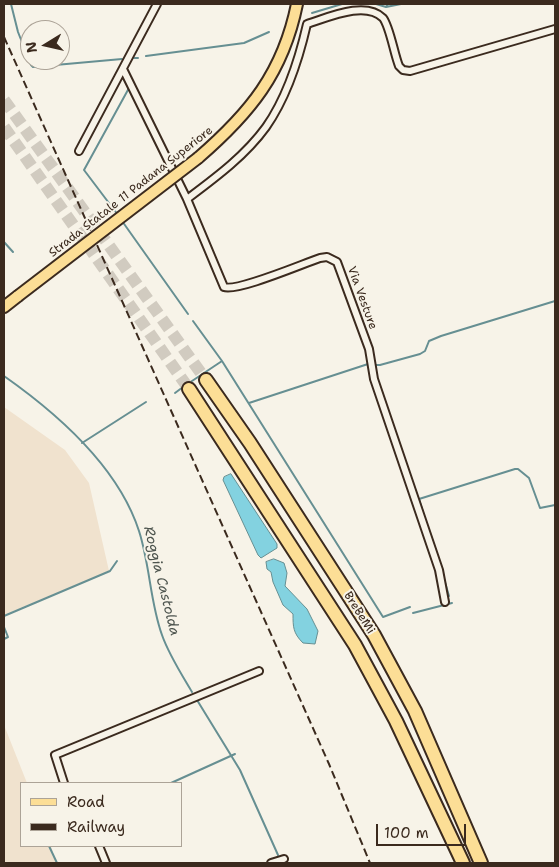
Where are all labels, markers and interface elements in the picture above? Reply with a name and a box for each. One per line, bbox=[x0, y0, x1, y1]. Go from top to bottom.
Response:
north arrow bbox=[20, 20, 70, 70]
text: N bbox=[21, 40, 41, 54]
street label: Strada Statale 11 Padana Superiore bbox=[46, 124, 216, 260]
street label: Via Vesture bbox=[344, 265, 380, 331]
water label: Roggia Castolda bbox=[139, 525, 183, 637]
street label: BreBeMi bbox=[340, 589, 378, 637]
legend bbox=[20, 782, 182, 847]
text: Road bbox=[67, 792, 105, 812]
scale bar bbox=[379, 814, 469, 846]
text: Railway bbox=[67, 817, 125, 837]
text: 100 m bbox=[384, 823, 429, 843]

